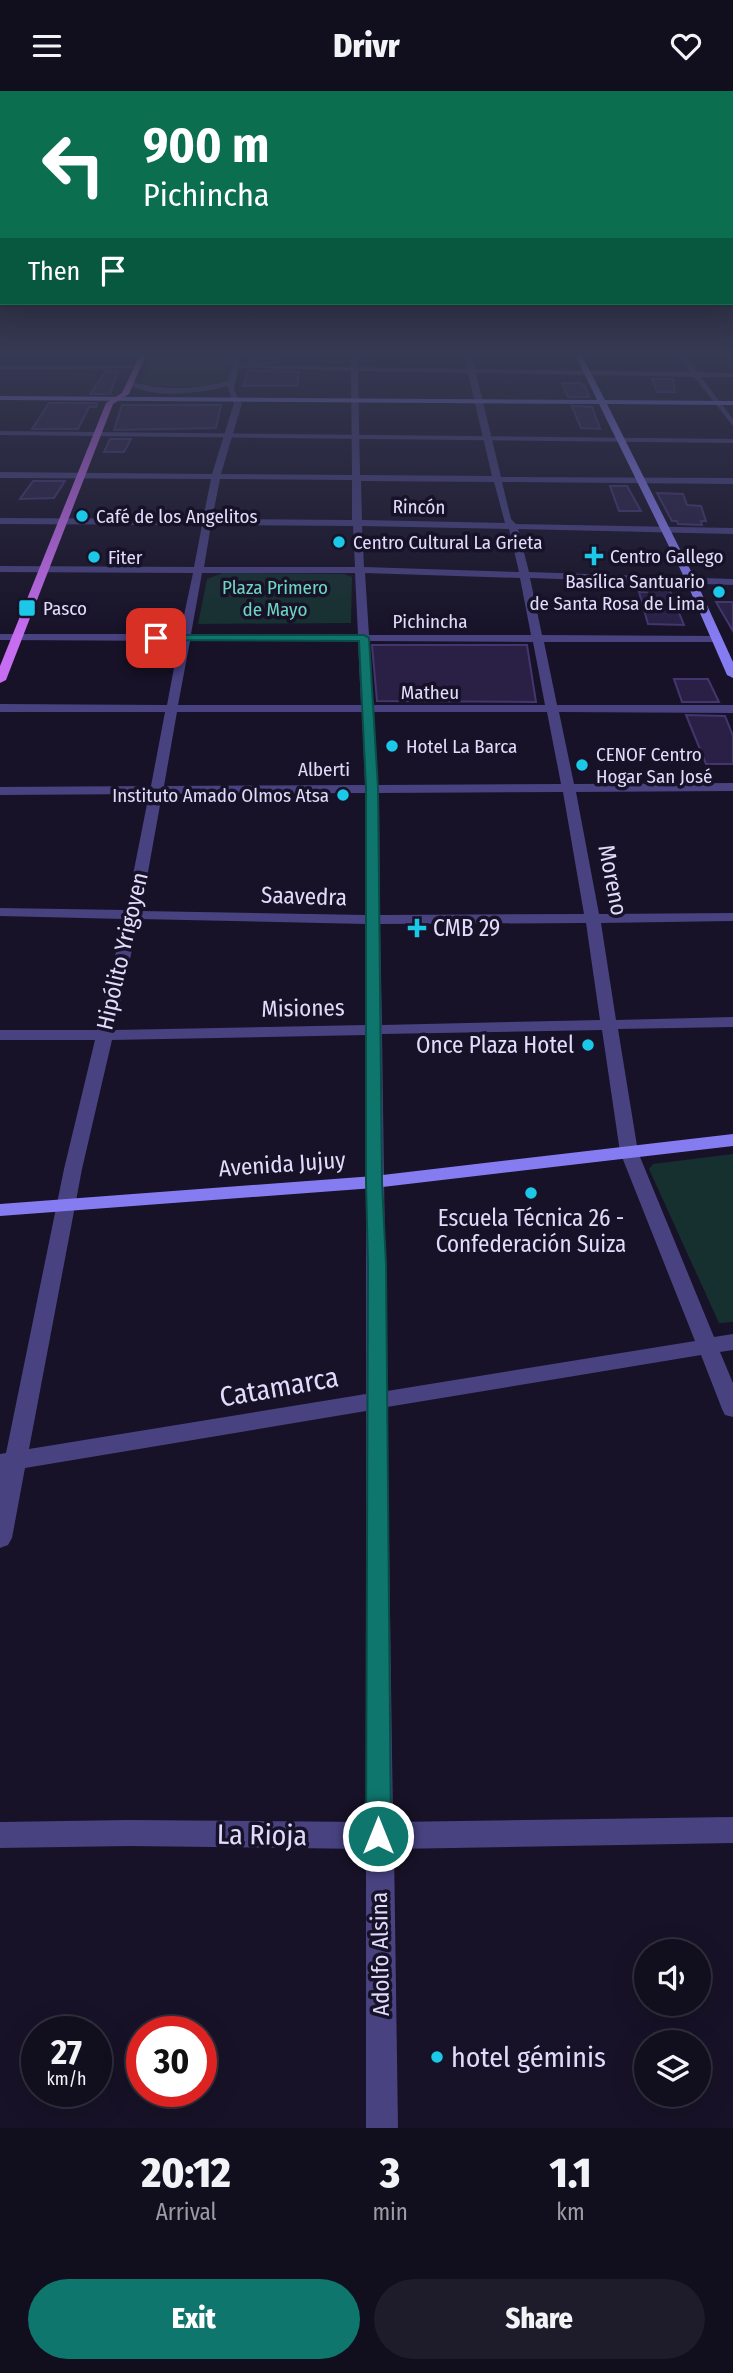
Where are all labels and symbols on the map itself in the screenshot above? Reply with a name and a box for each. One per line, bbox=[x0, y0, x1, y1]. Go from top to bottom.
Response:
street label: Rincón bbox=[392, 495, 446, 519]
place label: Café de los Angelitos bbox=[96, 505, 258, 528]
marker: Café de los Angelitos bbox=[74, 508, 90, 524]
place label: Centro Cultural La Grieta bbox=[353, 531, 543, 554]
marker: Centro Cultural La Grieta bbox=[331, 534, 347, 550]
place label: Centro Gallego bbox=[610, 545, 723, 568]
place label: Fiter bbox=[108, 546, 143, 569]
marker: Centro Gallego bbox=[584, 546, 604, 566]
marker: Fiter bbox=[86, 549, 102, 565]
place label: Basílica Santuario de Santa Rosa de Lima bbox=[529, 570, 705, 615]
park label: Plaza Primero de Mayo bbox=[222, 576, 328, 621]
marker: Basílica Santuario de Santa Rosa de Lima bbox=[711, 584, 727, 600]
place label: Pasco bbox=[43, 597, 87, 620]
marker: Pasco bbox=[17, 598, 37, 618]
pin bbox=[126, 608, 186, 668]
street label: Pichincha bbox=[392, 610, 468, 633]
street label: Matheu bbox=[401, 681, 459, 704]
place label: Hotel La Barca bbox=[406, 735, 517, 758]
marker: Hotel La Barca bbox=[384, 738, 400, 754]
place label: CENOF Centro Hogar San José bbox=[596, 743, 712, 788]
marker: CENOF Centro Hogar San José bbox=[574, 757, 590, 773]
street label: Alberti bbox=[298, 758, 350, 781]
place label: Instituto Amado Olmos Atsa bbox=[112, 784, 329, 807]
marker: Instituto Amado Olmos Atsa bbox=[335, 787, 351, 803]
street label: Moreno bbox=[592, 842, 634, 918]
street label: Hipólito Yrigoyen bbox=[90, 869, 154, 1033]
street label: Saavedra bbox=[261, 881, 347, 911]
place label: CMB 29 bbox=[433, 914, 500, 942]
marker: CMB 29 bbox=[407, 918, 427, 938]
street label: Misiones bbox=[261, 993, 345, 1023]
place label: Once Plaza Hotel bbox=[416, 1031, 574, 1059]
marker: Once Plaza Hotel bbox=[580, 1037, 596, 1053]
street label: Avenida Jujuy bbox=[218, 1146, 347, 1182]
marker: Escuela Técnica 26 - Confederación Suiza bbox=[523, 1185, 539, 1201]
place label: Escuela Técnica 26 - Confederación Suiza bbox=[436, 1204, 626, 1258]
street label: Catamarca bbox=[217, 1360, 341, 1414]
position arrow bbox=[341, 1799, 415, 1873]
street label: La Rioja bbox=[217, 1818, 307, 1852]
street label: Adolfo Alsina bbox=[365, 1892, 395, 2016]
speed limit sign: 30 bbox=[126, 2016, 217, 2107]
place label: hotel géminis bbox=[451, 2041, 606, 2074]
marker: hotel géminis bbox=[429, 2049, 445, 2065]

